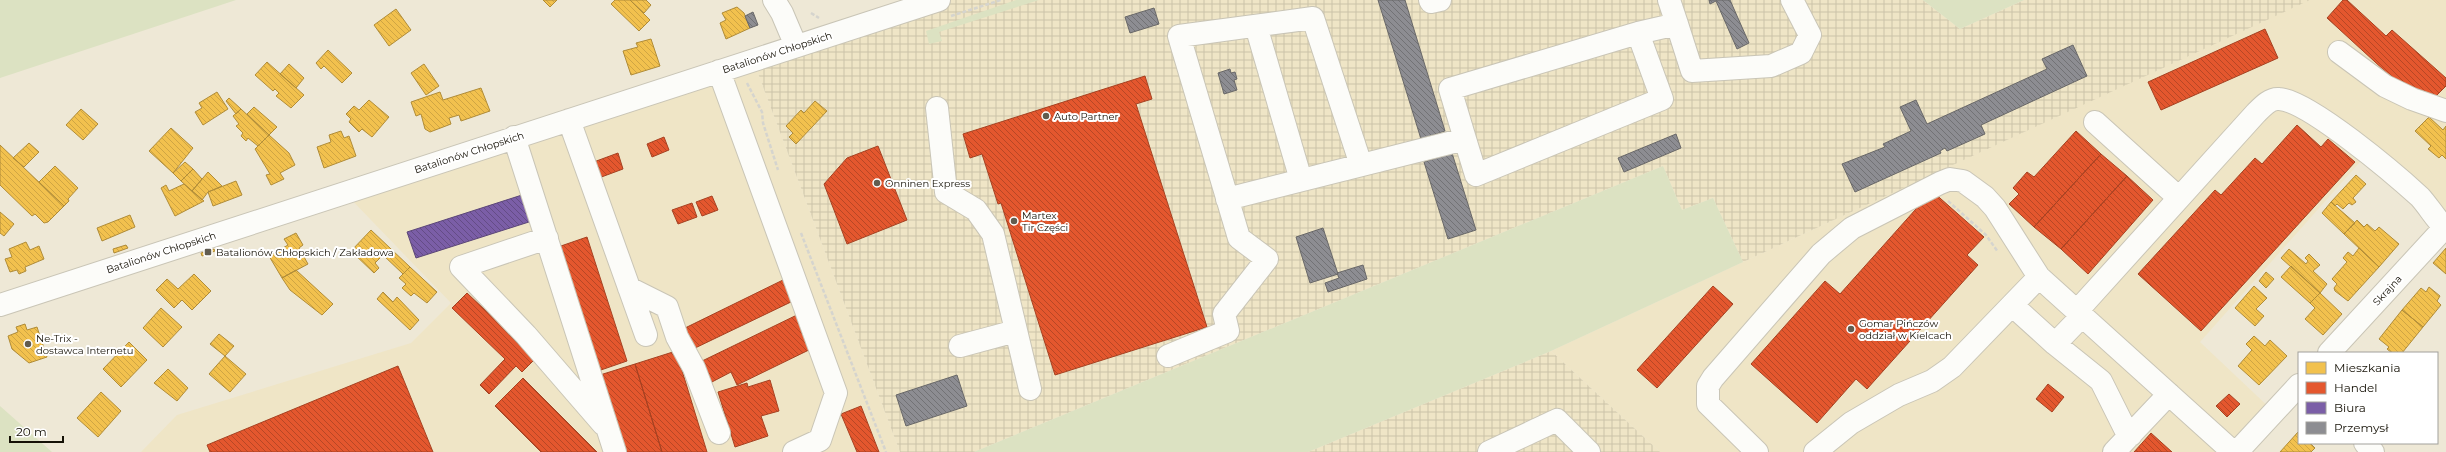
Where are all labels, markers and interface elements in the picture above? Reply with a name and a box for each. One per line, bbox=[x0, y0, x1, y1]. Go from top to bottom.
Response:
street label: Batalionów Chłopskich bbox=[721, 29, 834, 76]
place label: Auto Partner bbox=[1054, 110, 1119, 123]
marker: Auto Partner bbox=[1041, 111, 1051, 121]
street label: Batalionów Chłopskich bbox=[413, 129, 526, 176]
place label: Onninen Express bbox=[885, 177, 970, 190]
marker: Onninen Express bbox=[872, 178, 882, 188]
place label: Martex Tir Części bbox=[1022, 209, 1068, 234]
marker: Martex Tir Części bbox=[1009, 216, 1019, 226]
street label: Batalionów Chłopskich bbox=[105, 229, 218, 276]
place label: Batalionów Chłopskich / Zakładowa bbox=[216, 246, 394, 259]
marker: Batalionów Chłopskich / Zakładowa bbox=[203, 247, 213, 257]
street label: Skrajna bbox=[2370, 272, 2405, 308]
place label: Gomar Pińczów oddział w Kielcach bbox=[1859, 317, 1952, 342]
marker: Gomar Pińczów oddział w Kielcach bbox=[1846, 324, 1856, 334]
place label: Ne-Trix - dostawca Internetu bbox=[36, 332, 134, 357]
marker: Ne-Trix - dostawca Internetu bbox=[23, 339, 33, 349]
legend bbox=[2298, 352, 2438, 444]
text: Mieszkania bbox=[2334, 360, 2400, 375]
text: Handel bbox=[2334, 380, 2378, 395]
text: Biura bbox=[2334, 400, 2366, 415]
scale bar bbox=[10, 418, 63, 444]
text: Przemysł bbox=[2334, 420, 2389, 435]
text: 20 m bbox=[16, 424, 47, 439]

